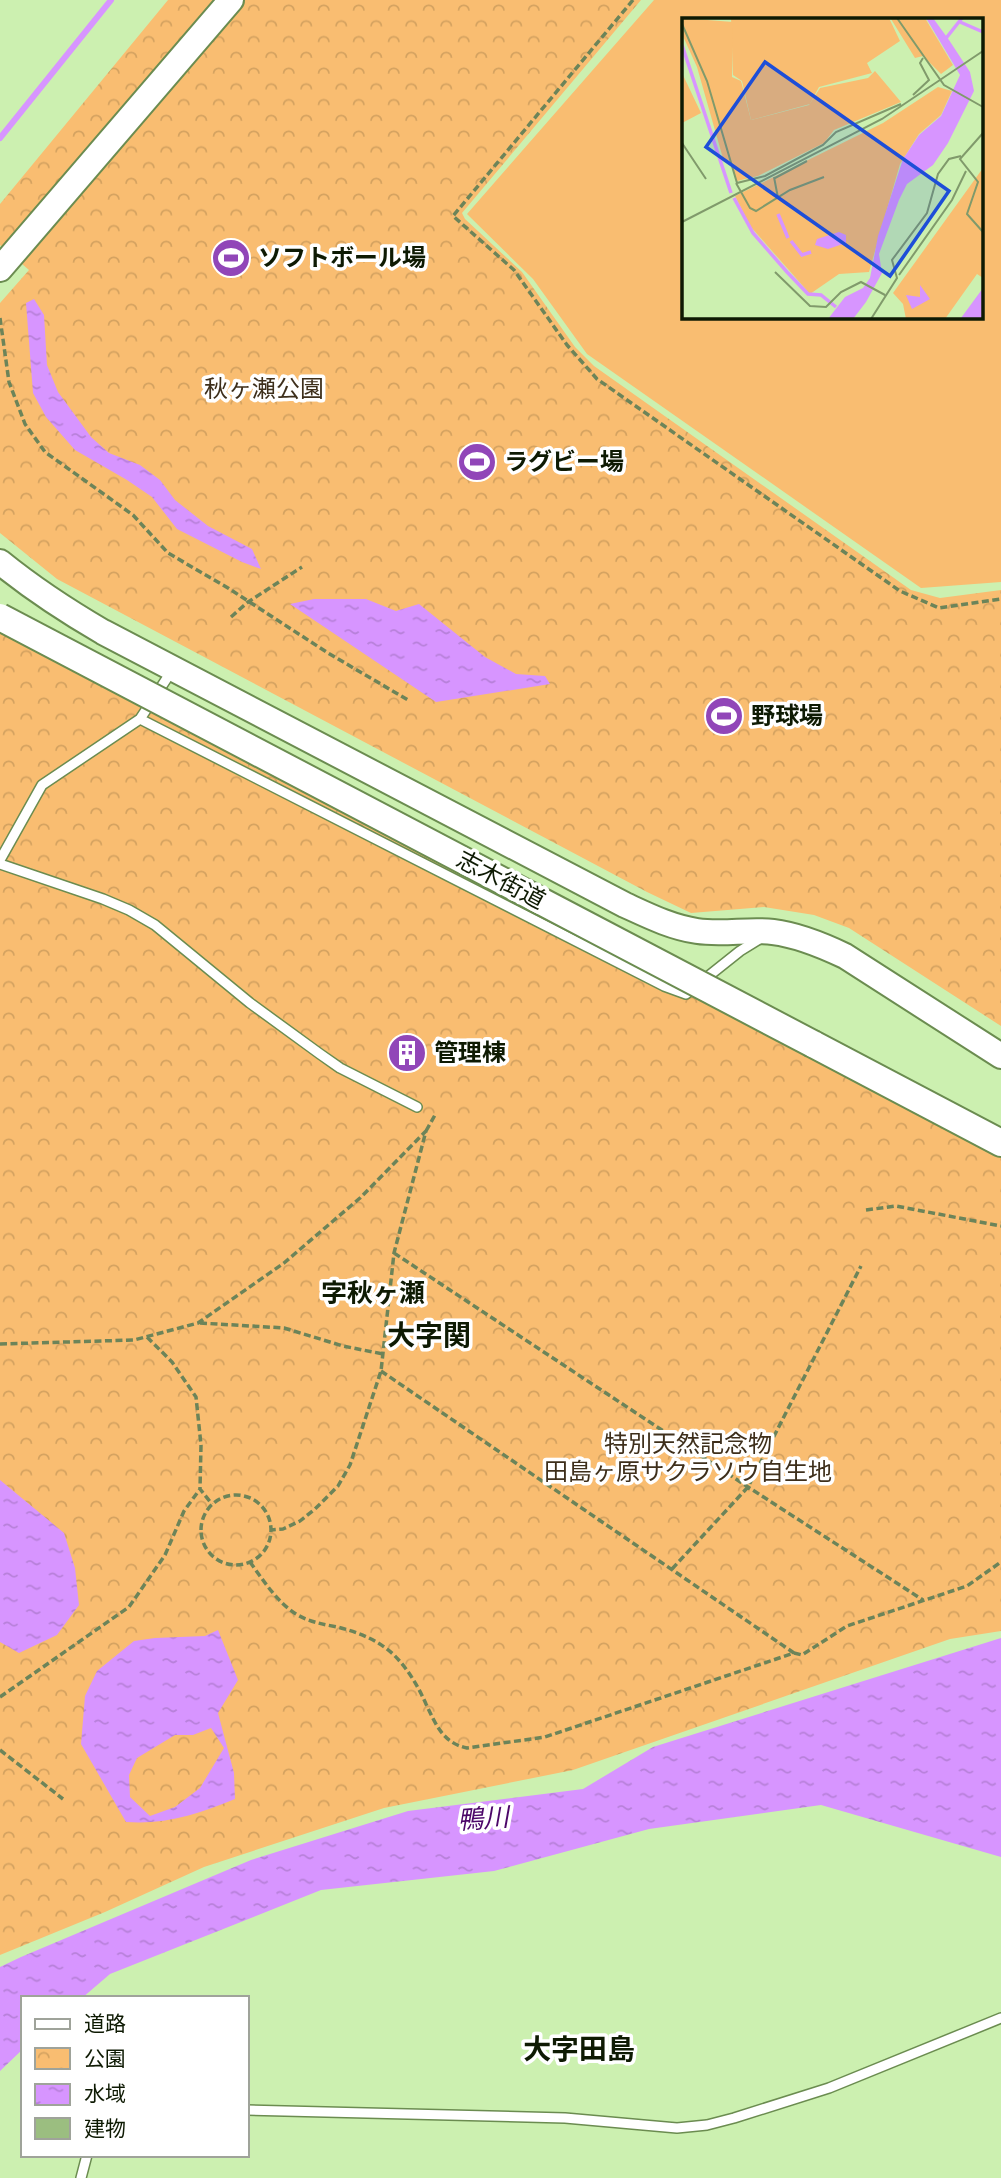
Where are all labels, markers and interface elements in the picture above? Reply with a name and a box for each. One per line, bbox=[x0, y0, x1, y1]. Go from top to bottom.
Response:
inset map bbox=[682, 18, 984, 318]
sports icon: ソフトボール場 bbox=[210, 237, 252, 279]
place label: ソフトボール場 bbox=[258, 244, 426, 272]
park label: 秋ヶ瀬公園 bbox=[204, 375, 324, 403]
sports icon: ラグビー場 bbox=[456, 441, 498, 483]
place label: ラグビー場 bbox=[504, 448, 624, 476]
sports icon: 野球場 bbox=[703, 695, 745, 737]
place label: 野球場 bbox=[751, 702, 823, 730]
street label: 志木街道 bbox=[452, 845, 550, 915]
building icon: 管理棟 bbox=[386, 1032, 428, 1074]
place label: 管理棟 bbox=[434, 1039, 506, 1067]
district label: 字秋ヶ瀬 bbox=[321, 1278, 425, 1309]
district label: 大字関 bbox=[387, 1319, 471, 1352]
park label: 特別天然記念物 田島ヶ原サクラソウ自生地 bbox=[544, 1430, 832, 1486]
water label: 鴨川 bbox=[456, 1802, 513, 1836]
legend bbox=[21, 1996, 248, 2157]
text: 道路 bbox=[84, 2011, 126, 2037]
district label: 大字田島 bbox=[523, 2033, 635, 2066]
text: 公園 bbox=[84, 2046, 126, 2072]
text: 水域 bbox=[84, 2081, 126, 2107]
text: 建物 bbox=[84, 2116, 126, 2142]

